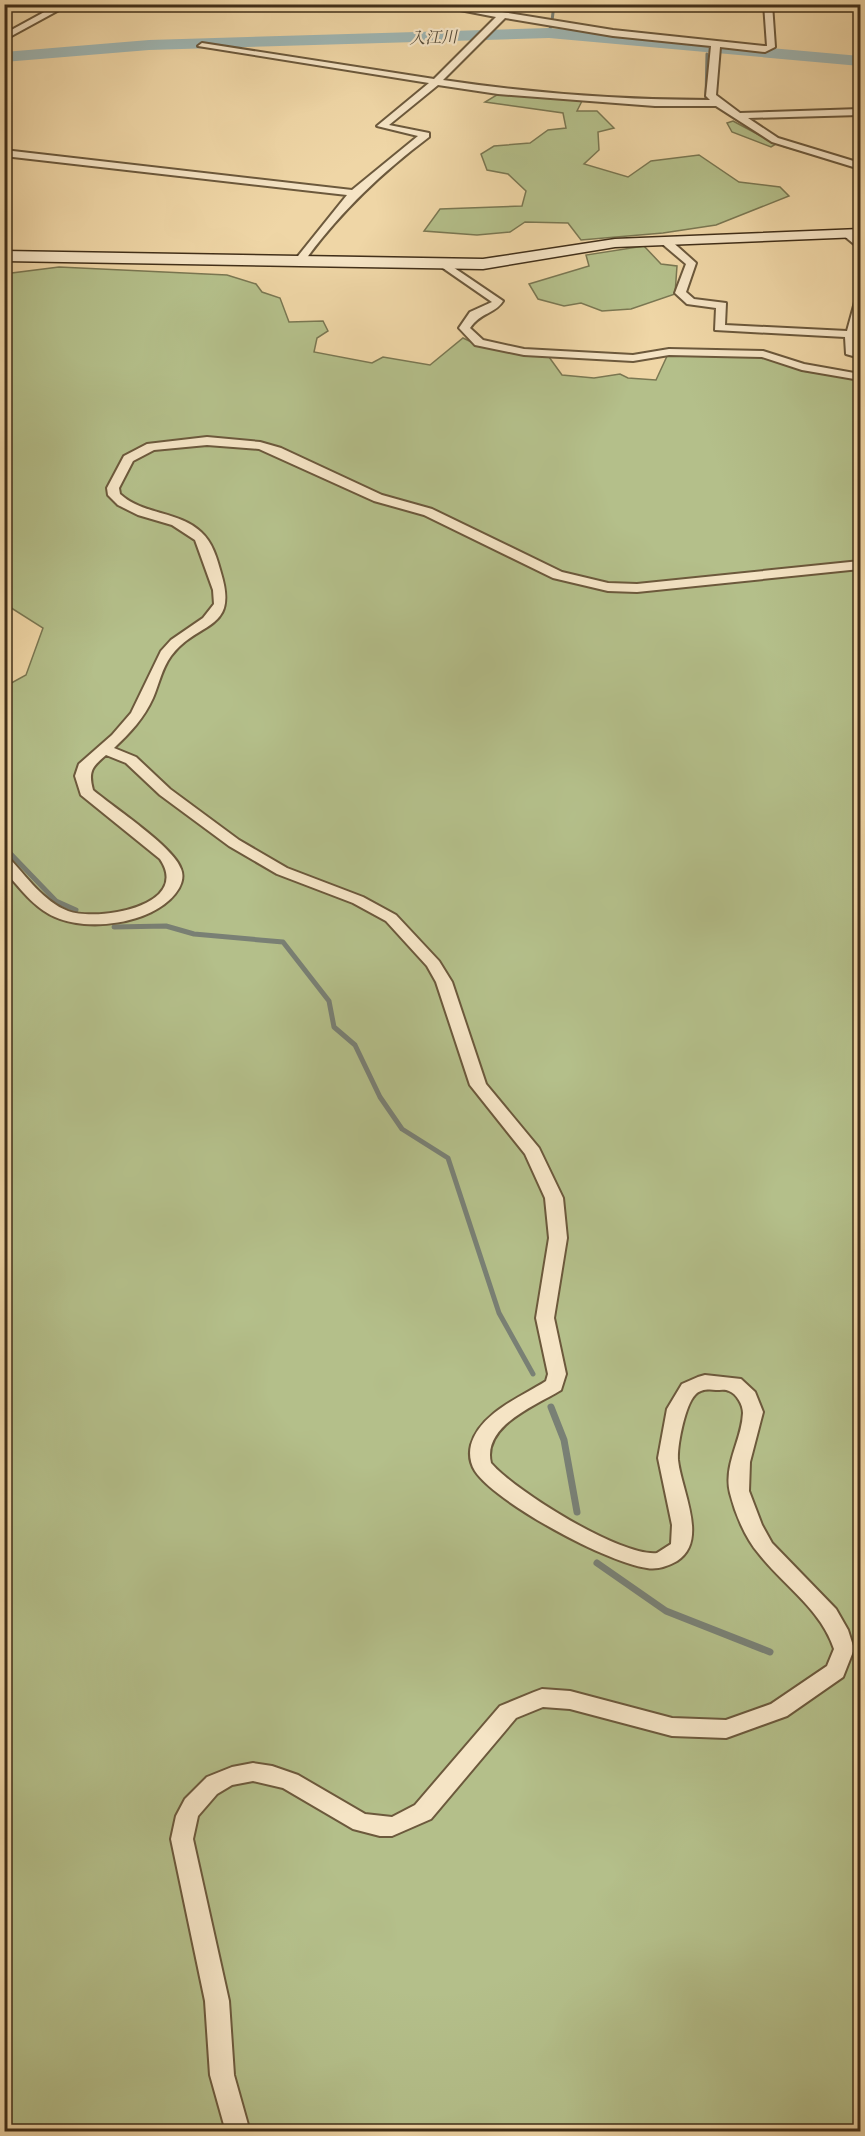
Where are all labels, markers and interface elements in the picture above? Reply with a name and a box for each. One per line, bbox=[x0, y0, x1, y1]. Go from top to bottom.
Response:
water label: 入江川 bbox=[409, 27, 459, 48]

